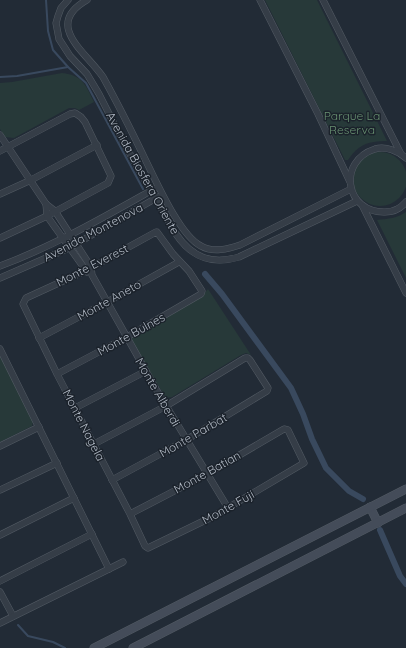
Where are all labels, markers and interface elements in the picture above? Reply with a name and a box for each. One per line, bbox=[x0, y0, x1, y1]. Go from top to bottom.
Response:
park label: Parque La Reserva bbox=[324, 108, 380, 137]
street label: Avenida Biosfera Oriente bbox=[103, 109, 183, 237]
street label: Avenida Montenova bbox=[41, 199, 145, 265]
street label: Monte Everest bbox=[54, 240, 130, 290]
street label: Monte Aneto bbox=[74, 276, 144, 324]
street label: Monte Bulnes bbox=[95, 309, 168, 359]
street label: Monte Alberdi bbox=[132, 355, 184, 429]
street label: Monte Nagela bbox=[60, 387, 108, 463]
street label: Monte Parbat bbox=[156, 410, 230, 460]
street label: Monte Batian bbox=[171, 447, 243, 497]
street label: Monte Fuji bbox=[199, 487, 257, 527]

